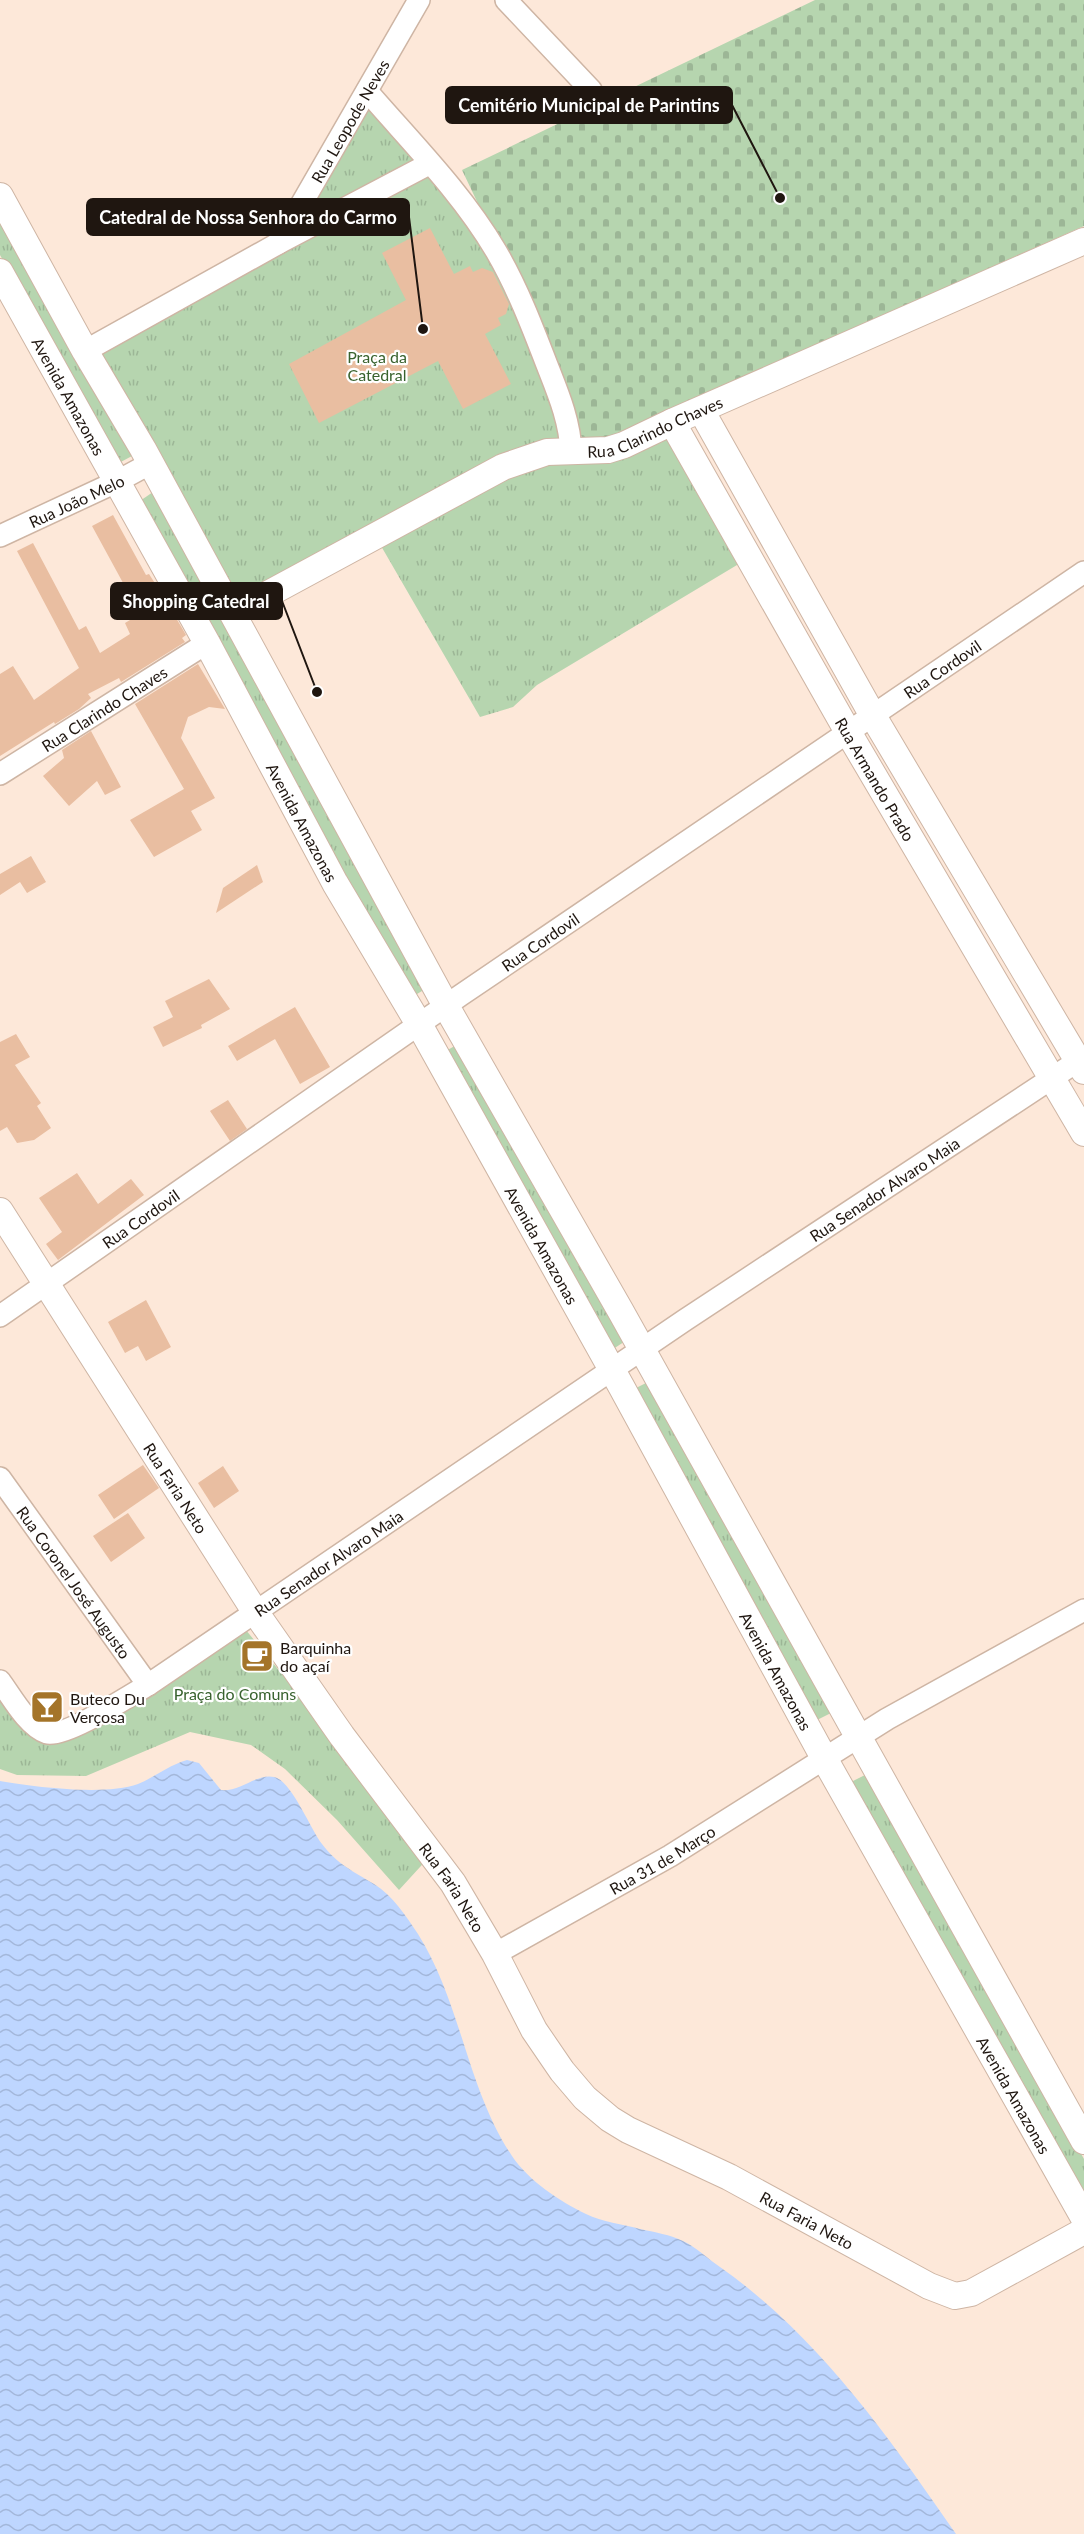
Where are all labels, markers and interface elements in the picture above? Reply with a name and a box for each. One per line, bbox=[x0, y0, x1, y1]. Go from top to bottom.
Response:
street label: Rua Leopode Neves bbox=[306, 56, 392, 186]
callout: Cemitério Municipal de Parintins bbox=[446, 87, 732, 123]
text: Cemitério Municipal de Parintins bbox=[458, 94, 720, 116]
callout: Catedral de Nossa Senhora do Carmo bbox=[87, 199, 409, 235]
text: Catedral de Nossa Senhora do Carmo bbox=[99, 206, 397, 228]
street label: Avenida Amazonas bbox=[29, 334, 110, 458]
park label: Praça da Catedral bbox=[347, 347, 407, 384]
street label: Rua Clarindo Chaves bbox=[587, 392, 725, 460]
street label: Rua João Melo bbox=[26, 470, 127, 531]
callout: Shopping Catedral bbox=[111, 583, 282, 619]
text: Shopping Catedral bbox=[123, 590, 269, 612]
street label: Rua Cordovil bbox=[900, 635, 984, 702]
street label: Rua Clarindo Chaves bbox=[38, 661, 170, 755]
street label: Rua Armando Prado bbox=[832, 714, 919, 844]
street label: Avenida Amazonas bbox=[263, 760, 342, 885]
street label: Rua Cordovil bbox=[497, 908, 582, 975]
street label: Rua Senador Alvaro Maia bbox=[806, 1133, 963, 1245]
street label: Avenida Amazonas bbox=[502, 1183, 583, 1307]
street label: Rua Cordovil bbox=[98, 1185, 182, 1252]
street label: Rua Faria Neto bbox=[140, 1439, 212, 1536]
street label: Rua Coronel José Augusto bbox=[14, 1502, 135, 1662]
street label: Rua Senador Alvaro Maia bbox=[250, 1505, 406, 1620]
street label: Avenida Amazonas bbox=[737, 1608, 816, 1733]
cafe icon: Barquinha do açaí bbox=[239, 1638, 275, 1674]
place label: Barquinha do açaí bbox=[280, 1638, 351, 1675]
park label: Praça do Comuns bbox=[174, 1684, 296, 1703]
bar icon: Buteco Du Verçosa bbox=[29, 1689, 65, 1725]
place label: Buteco Du Verçosa bbox=[70, 1689, 145, 1726]
street label: Rua 31 de Março bbox=[606, 1821, 718, 1898]
street label: Rua Faria Neto bbox=[416, 1838, 489, 1935]
street label: Avenida Amazonas bbox=[974, 2033, 1055, 2157]
street label: Rua Faria Neto bbox=[757, 2186, 857, 2253]

